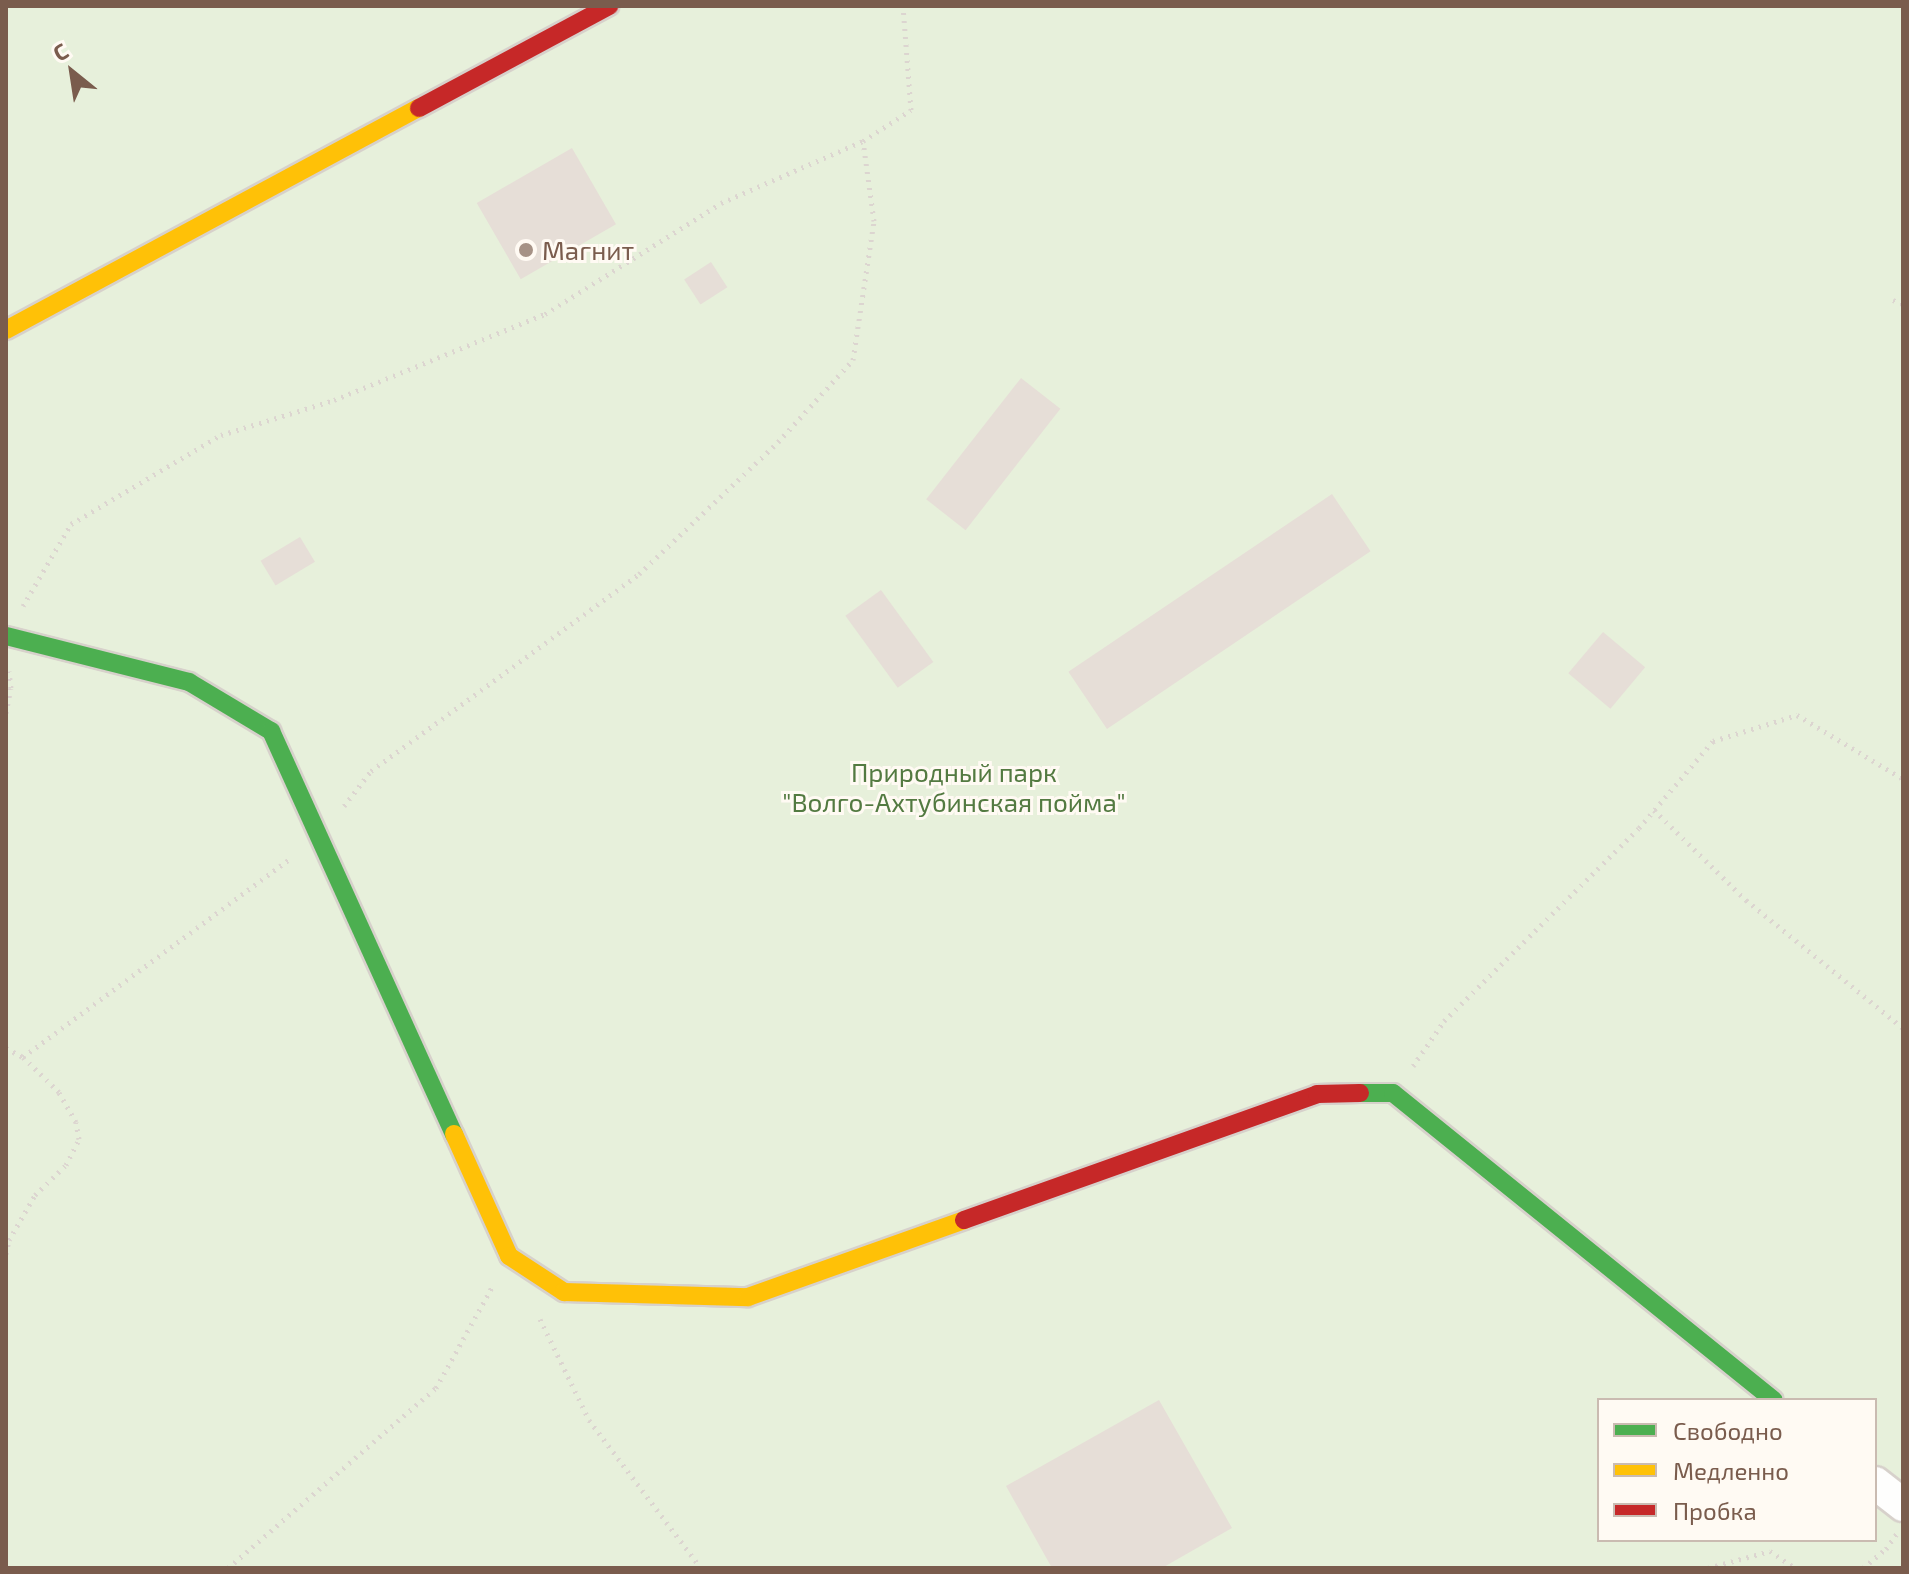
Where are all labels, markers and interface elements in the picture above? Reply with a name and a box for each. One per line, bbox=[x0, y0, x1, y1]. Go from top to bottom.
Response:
north arrow bbox=[32, 32, 112, 112]
text: С bbox=[48, 37, 72, 66]
place label: Магнит bbox=[542, 234, 634, 266]
marker: Магнит bbox=[517, 241, 535, 259]
park label: Природный парк "Волго-Ахтубинская пойма" bbox=[782, 756, 1126, 818]
legend bbox=[1597, 1398, 1877, 1542]
text: Свободно bbox=[1673, 1416, 1783, 1445]
text: Медленно bbox=[1673, 1456, 1789, 1485]
text: Пробка bbox=[1673, 1496, 1757, 1525]

